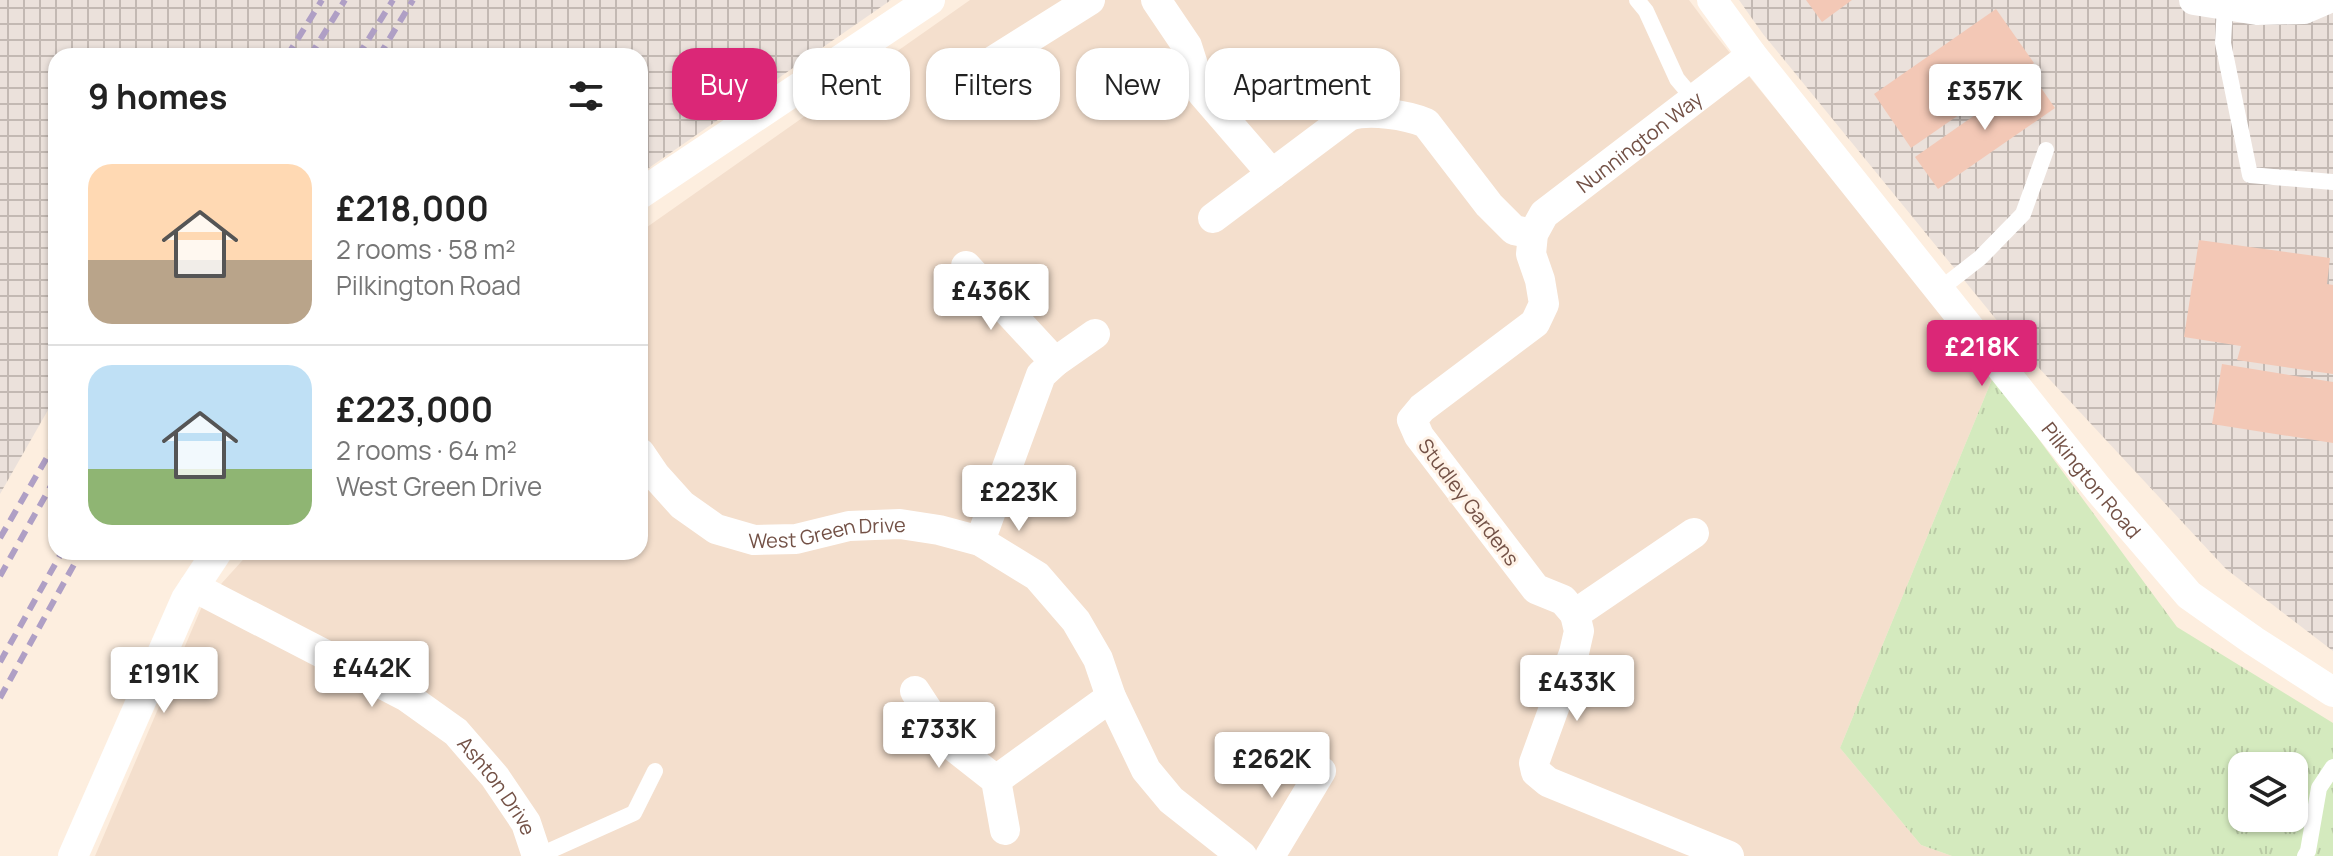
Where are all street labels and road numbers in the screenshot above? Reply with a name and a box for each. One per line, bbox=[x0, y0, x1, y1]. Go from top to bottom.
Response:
street label: Nunnington Way bbox=[1570, 84, 1708, 198]
street label: Pilkington Road bbox=[2036, 416, 2147, 544]
street label: Studley Gardens bbox=[1412, 433, 1526, 571]
street label: West Green Drive bbox=[748, 510, 906, 554]
street label: Ashton Drive bbox=[452, 730, 542, 838]

